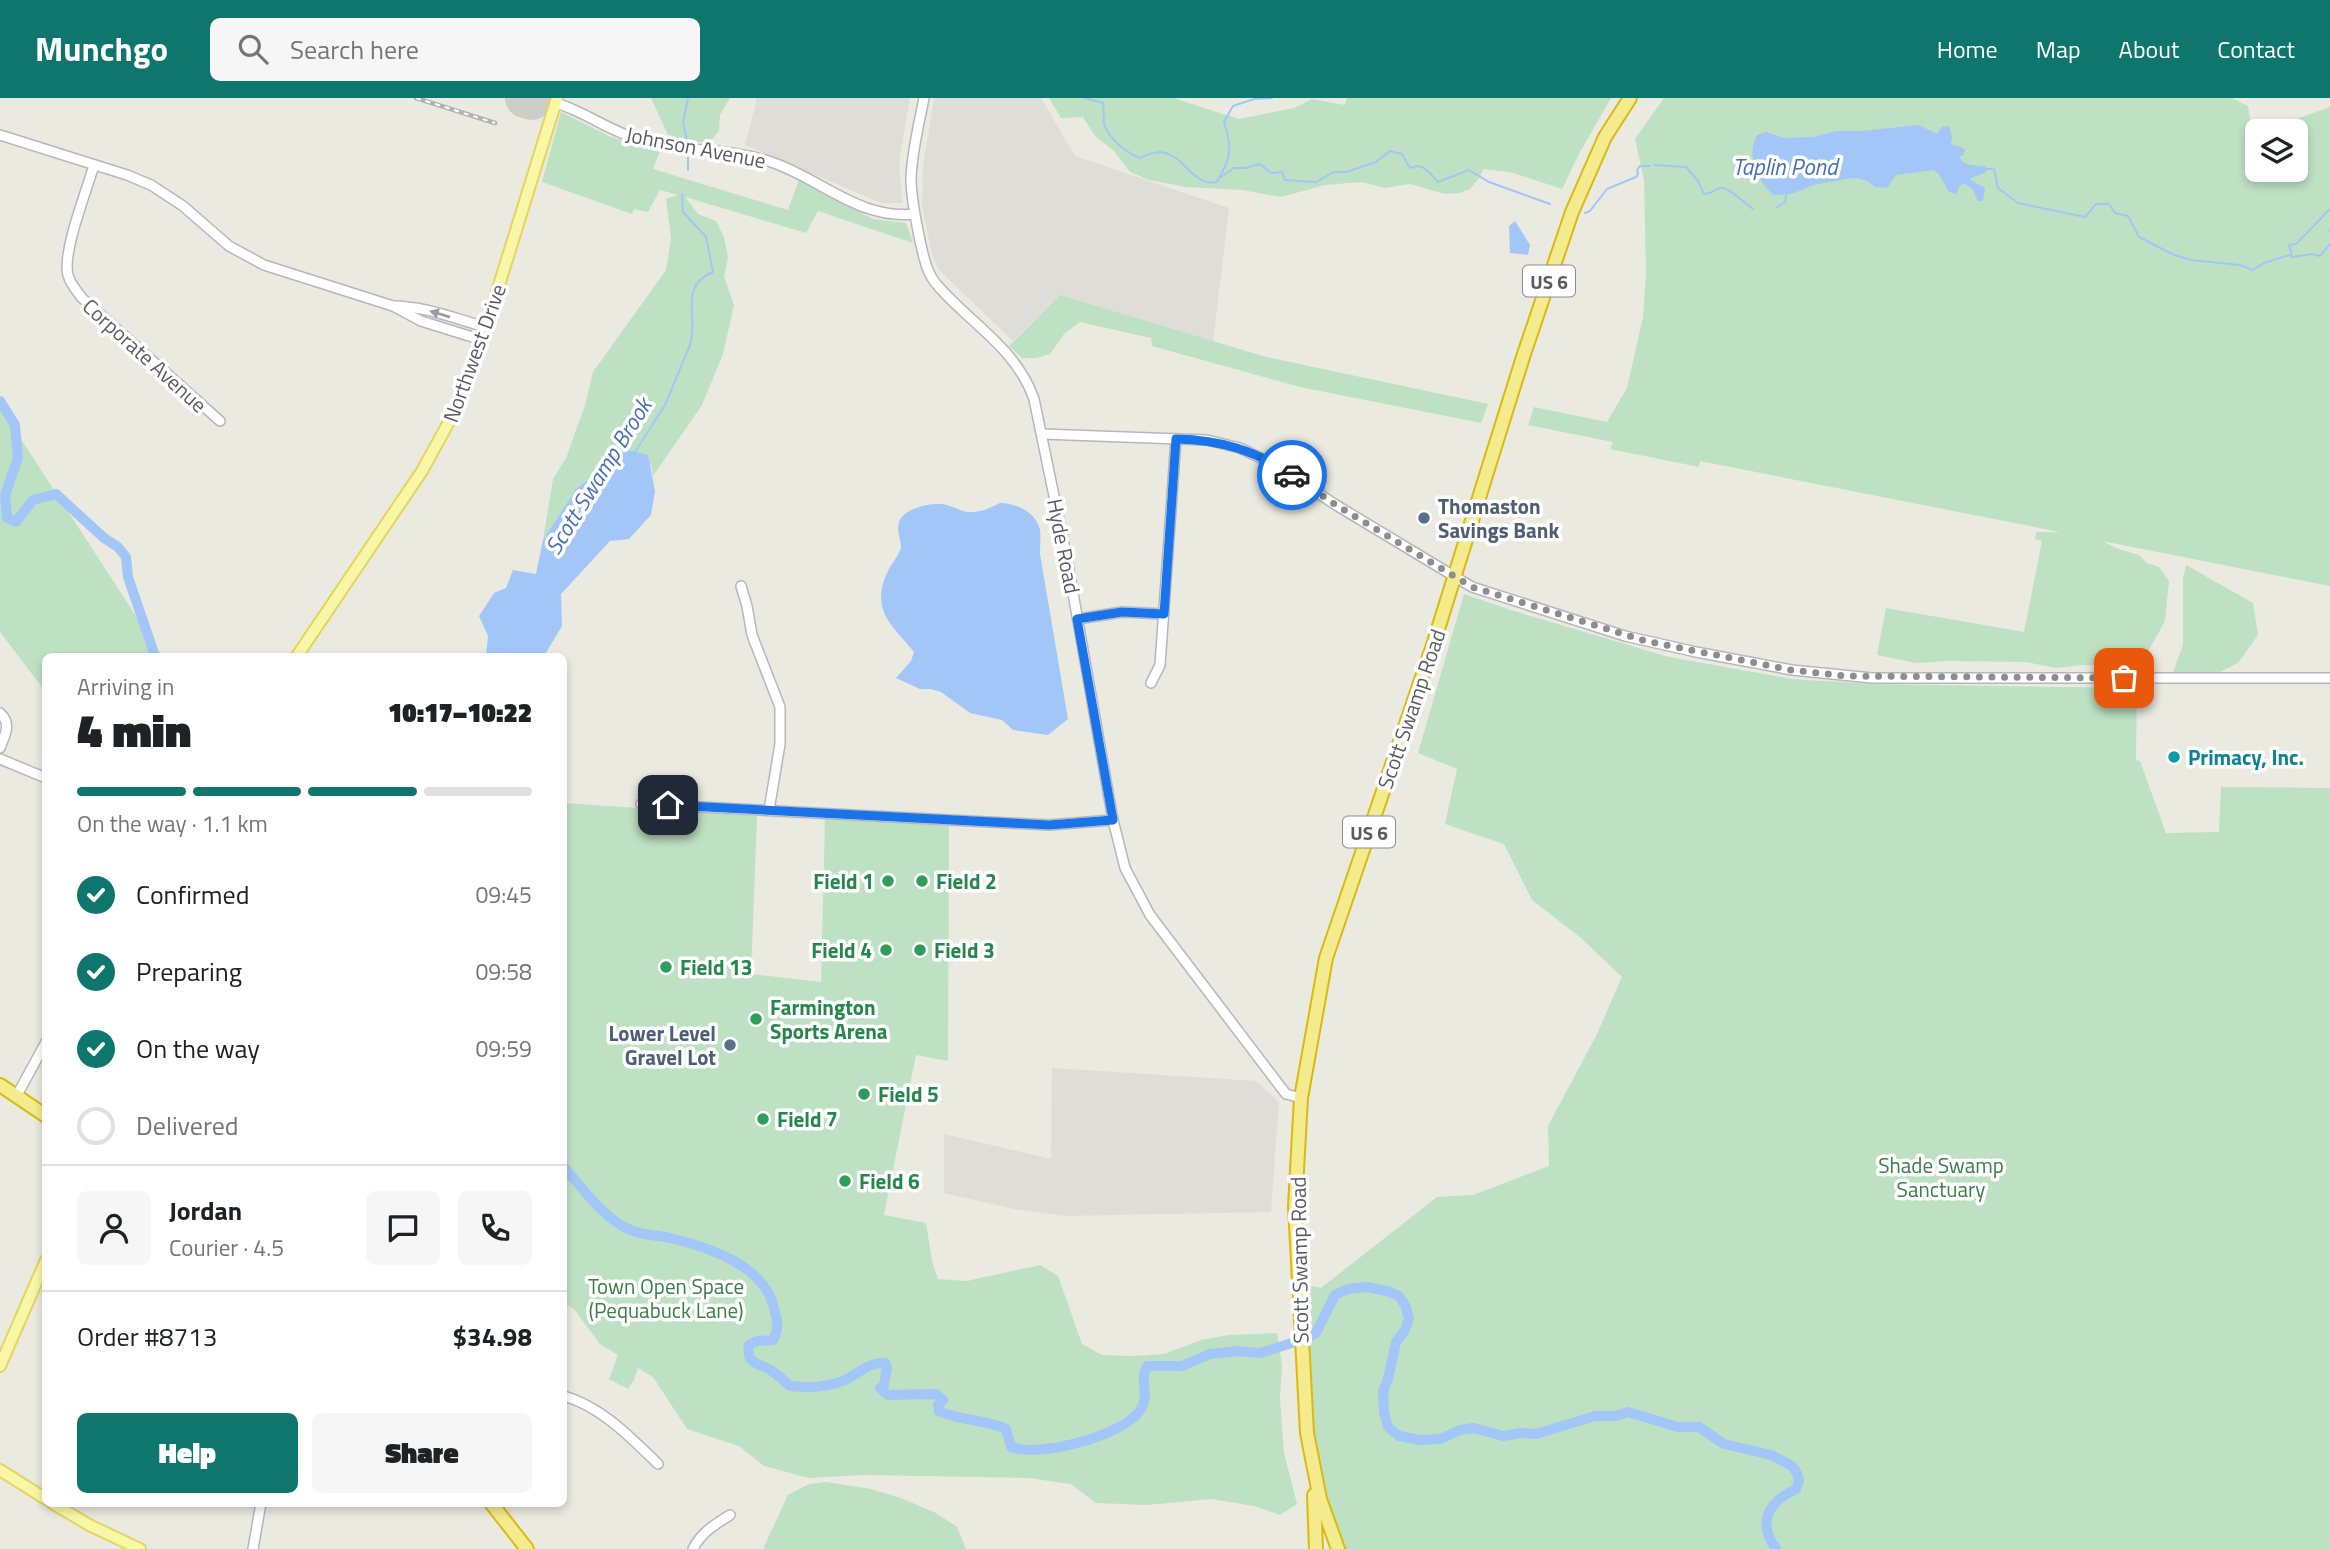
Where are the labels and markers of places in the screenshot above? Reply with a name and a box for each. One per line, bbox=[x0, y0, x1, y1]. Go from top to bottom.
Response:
place label: Thomaston Savings Bank bbox=[1438, 490, 1559, 546]
marker: Thomaston Savings Bank bbox=[1416, 510, 1432, 526]
pin bbox=[2094, 648, 2154, 708]
place label: Primacy, Inc. bbox=[2188, 741, 2304, 773]
marker: Primacy, Inc. bbox=[2166, 749, 2182, 765]
pin bbox=[638, 775, 698, 835]
place label: Field 1 bbox=[813, 865, 874, 897]
place label: Field 2 bbox=[936, 865, 997, 897]
marker: Field 1 bbox=[880, 873, 896, 889]
marker: Field 2 bbox=[914, 873, 930, 889]
place label: Field 4 bbox=[811, 934, 872, 966]
place label: Field 3 bbox=[934, 934, 995, 966]
marker: Field 4 bbox=[878, 942, 894, 958]
marker: Field 3 bbox=[912, 942, 928, 958]
place label: Field 13 bbox=[680, 951, 753, 983]
marker: Field 13 bbox=[658, 959, 674, 975]
place label: Farmington Sports Arena bbox=[770, 991, 888, 1047]
marker: Farmington Sports Arena bbox=[748, 1011, 764, 1027]
place label: Lower Level Gravel Lot bbox=[608, 1017, 716, 1073]
marker: Lower Level Gravel Lot bbox=[722, 1037, 738, 1053]
place label: Field 5 bbox=[878, 1078, 939, 1110]
marker: Field 5 bbox=[856, 1086, 872, 1102]
place label: Field 7 bbox=[777, 1103, 838, 1135]
marker: Field 7 bbox=[755, 1111, 771, 1127]
place label: Field 6 bbox=[859, 1165, 920, 1197]
marker: Field 6 bbox=[837, 1173, 853, 1189]

